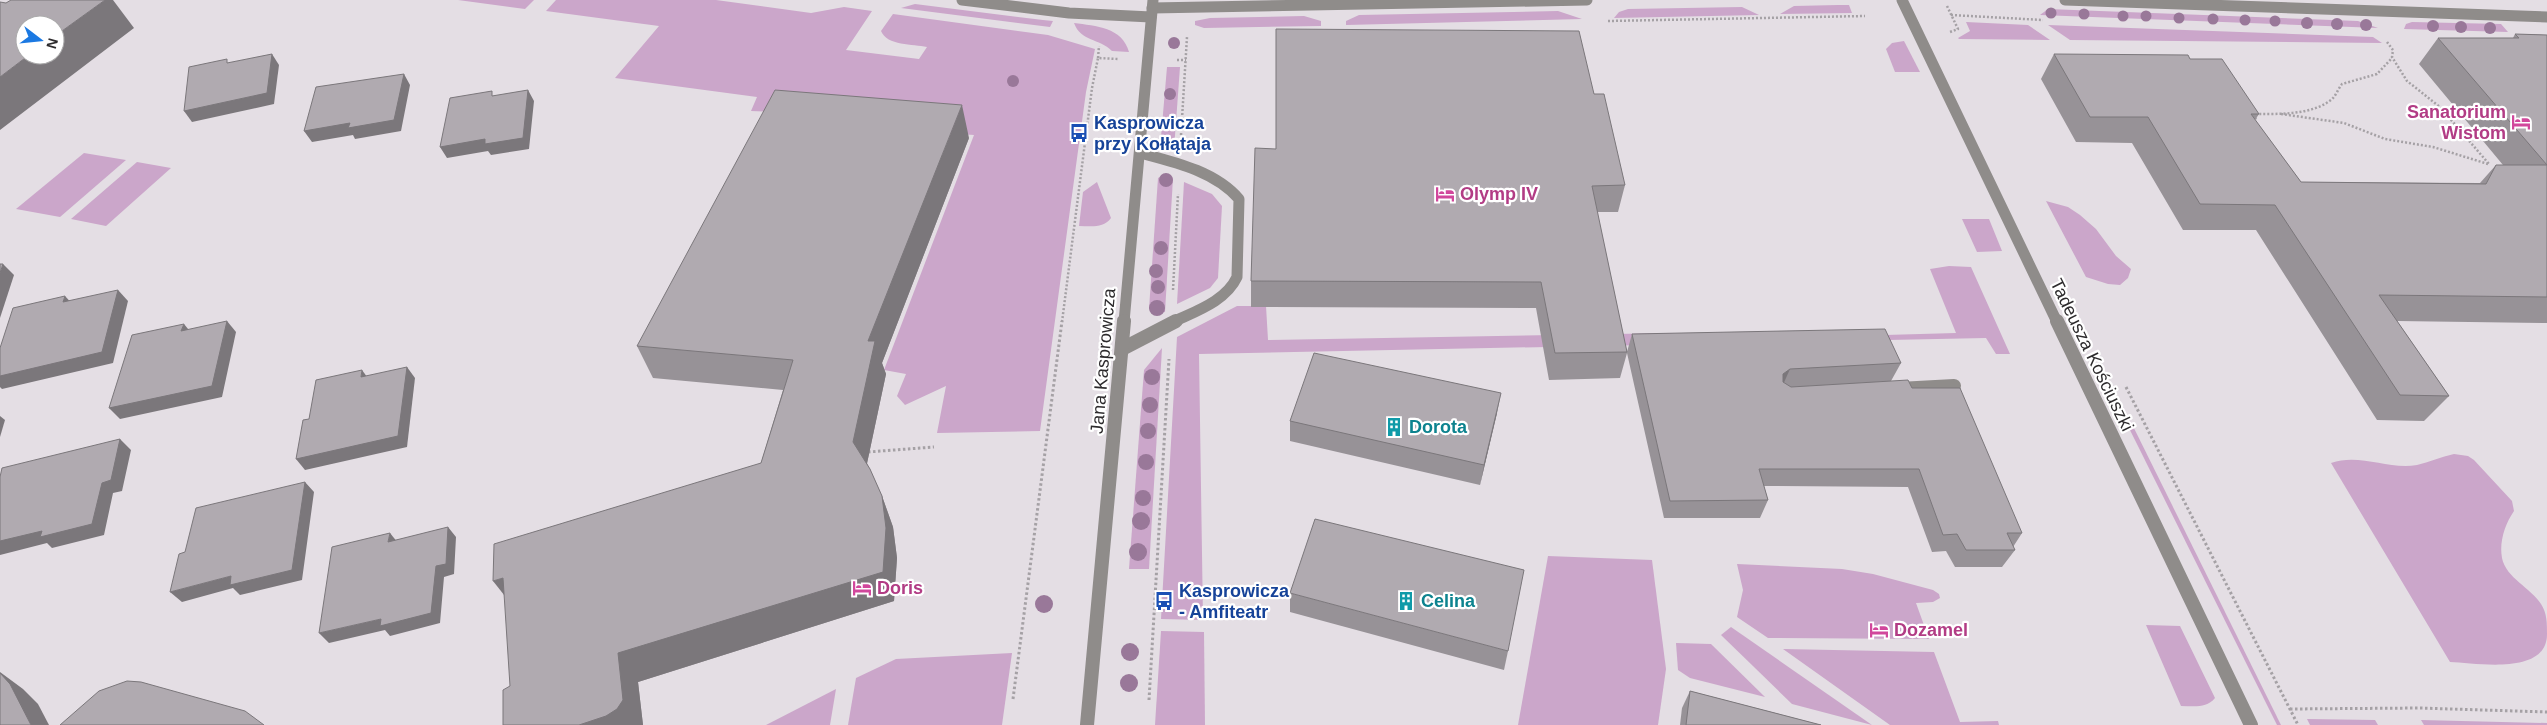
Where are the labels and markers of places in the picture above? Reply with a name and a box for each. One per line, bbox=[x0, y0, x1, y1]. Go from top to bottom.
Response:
place label: Sanatorium Wistom bbox=[2407, 102, 2506, 143]
hotel icon: Sanatorium Wistom bbox=[2510, 111, 2532, 133]
place label: Kasprowicza przy Kołłątaja bbox=[1094, 113, 1212, 154]
bus stop icon: Kasprowicza przy Kołłątaja bbox=[1068, 122, 1090, 144]
hotel icon: Olymp IV bbox=[1434, 183, 1456, 205]
place label: Olymp IV bbox=[1460, 184, 1538, 204]
building icon: Dorota bbox=[1383, 416, 1405, 438]
place label: Dorota bbox=[1409, 417, 1468, 437]
hotel icon: Doris bbox=[851, 577, 873, 599]
place label: Doris bbox=[877, 578, 923, 598]
place label: Kasprowicza - Amfiteatr bbox=[1179, 581, 1290, 622]
bus stop icon: Kasprowicza - Amfiteatr bbox=[1153, 590, 1175, 612]
building icon: Celina bbox=[1395, 590, 1417, 612]
place label: Celina bbox=[1421, 591, 1476, 611]
hotel icon: Dozamel bbox=[1868, 619, 1890, 641]
place label: Dozamel bbox=[1894, 620, 1968, 640]

